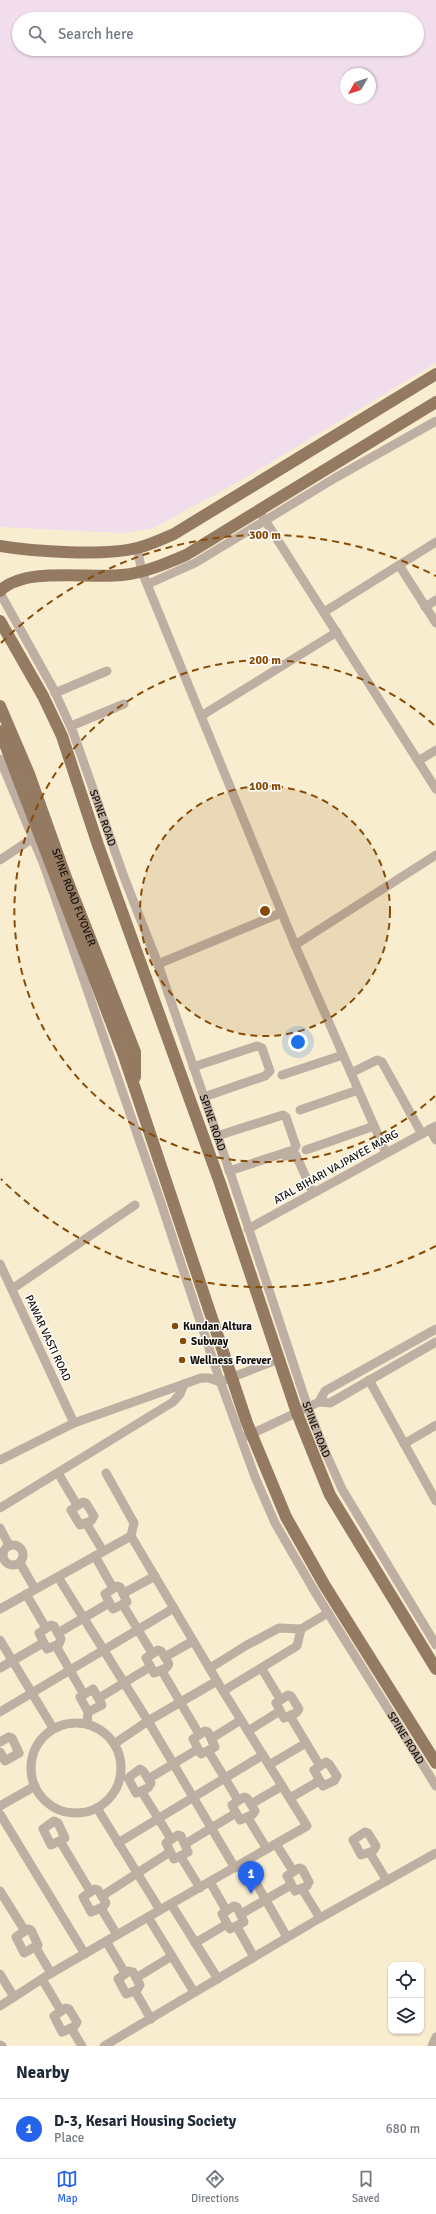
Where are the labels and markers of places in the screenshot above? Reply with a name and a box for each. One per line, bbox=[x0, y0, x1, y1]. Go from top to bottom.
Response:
centre of rings bbox=[258, 904, 272, 918]
place label: Kundan Altura bbox=[183, 1320, 252, 1333]
marker: Kundan Altura bbox=[170, 1321, 180, 1331]
place label: Subway bbox=[191, 1335, 229, 1348]
marker: Subway bbox=[178, 1336, 188, 1346]
place label: Wellness Forever bbox=[190, 1354, 272, 1367]
marker: Wellness Forever bbox=[177, 1355, 187, 1365]
pin: 1 bbox=[238, 1861, 264, 1894]

